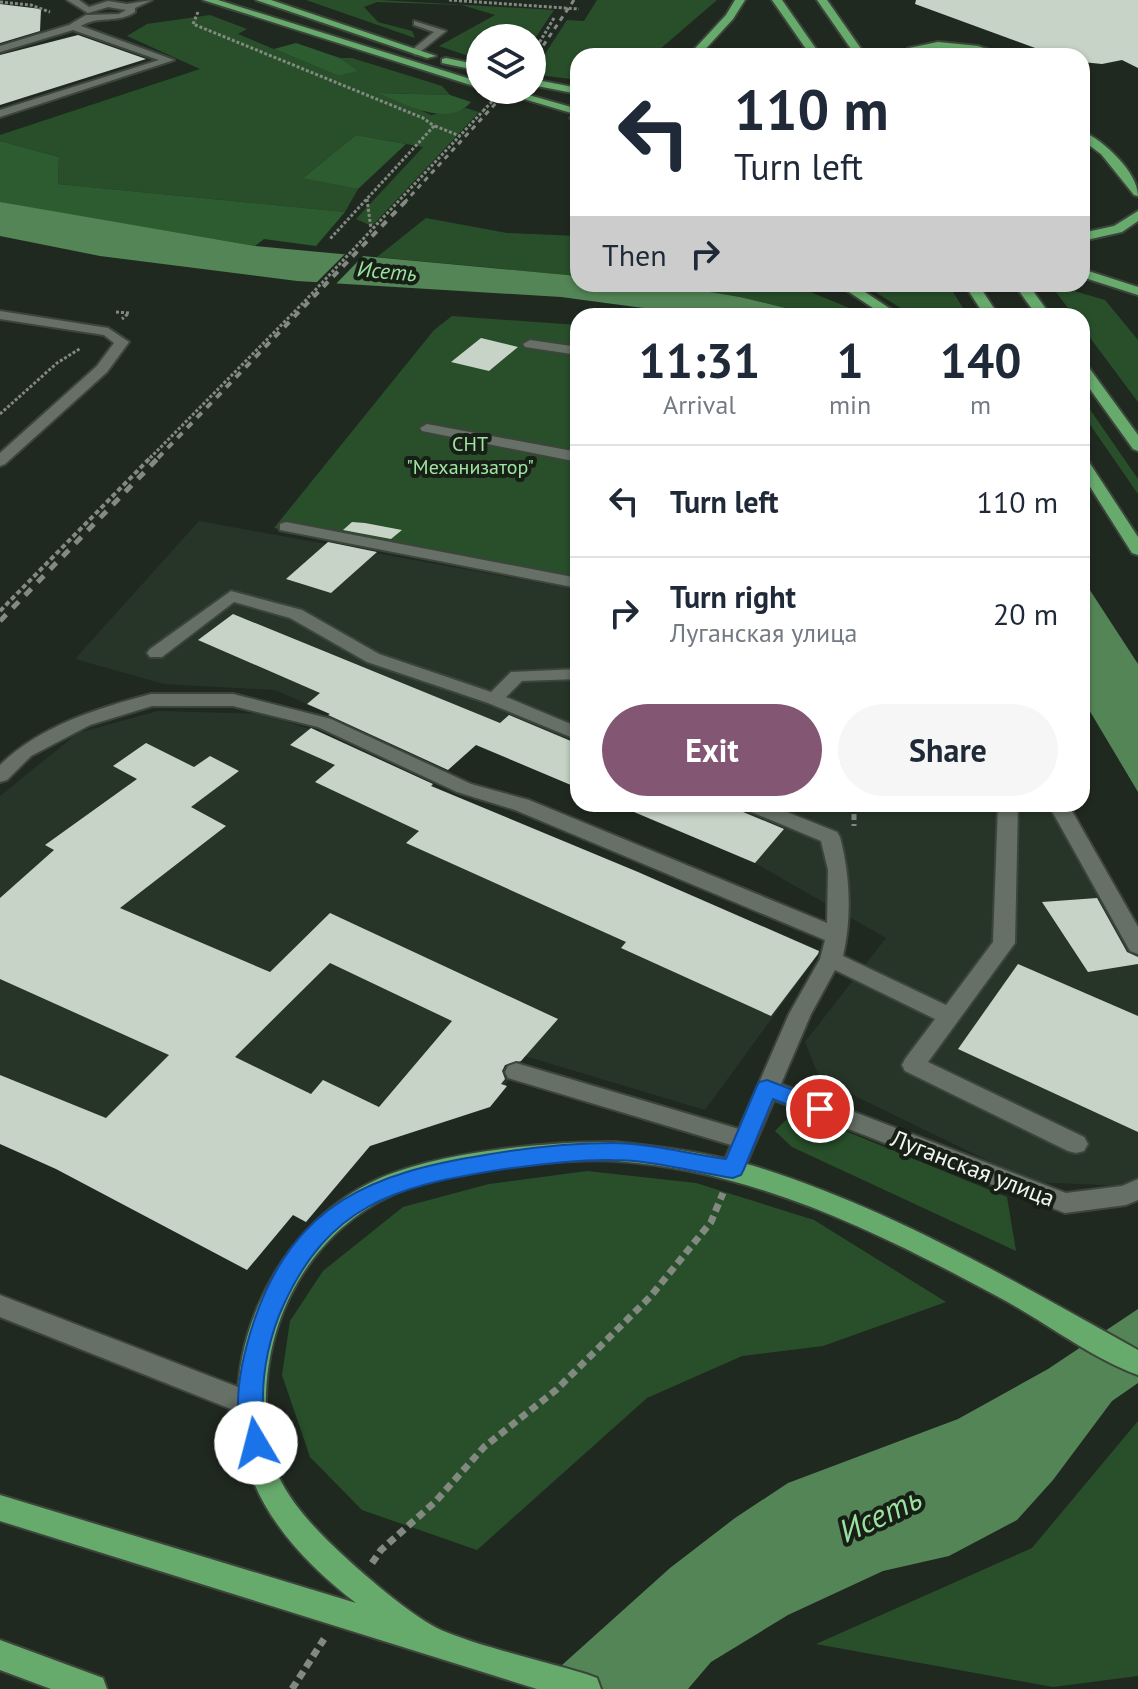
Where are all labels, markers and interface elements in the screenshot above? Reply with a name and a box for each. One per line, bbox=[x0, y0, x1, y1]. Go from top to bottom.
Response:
map controls bbox=[466, 24, 546, 104]
button: layers bbox=[466, 24, 546, 104]
text: 110 m bbox=[734, 73, 889, 145]
icon: left bbox=[602, 80, 706, 184]
text: Turn left bbox=[734, 143, 863, 190]
icon: right bbox=[683, 232, 727, 276]
text: Then bbox=[602, 235, 667, 274]
water label: Исеть bbox=[356, 254, 418, 288]
text: 11:31 bbox=[639, 329, 760, 391]
text: 1 bbox=[836, 329, 864, 391]
text: 140 bbox=[940, 329, 1021, 391]
text: Arrival bbox=[663, 388, 736, 421]
text: min bbox=[829, 388, 871, 421]
text: m bbox=[970, 388, 991, 421]
park label: СНТ "Механизатор" bbox=[406, 431, 534, 480]
icon: left bbox=[602, 479, 646, 523]
text: Turn left bbox=[670, 482, 778, 521]
text: 110 m bbox=[977, 482, 1058, 521]
text: Turn right bbox=[670, 577, 796, 616]
icon: right bbox=[602, 591, 646, 635]
text: 20 m bbox=[993, 594, 1058, 633]
text: Луганская улица bbox=[670, 616, 857, 649]
button: Exit bbox=[602, 704, 822, 796]
button: Share bbox=[838, 704, 1058, 796]
pin bbox=[786, 1075, 854, 1143]
icon: arrive bbox=[798, 1087, 842, 1131]
street label: Луганская улица bbox=[886, 1122, 1059, 1213]
position arrow bbox=[214, 1401, 298, 1485]
water label: Исеть bbox=[832, 1477, 928, 1551]

